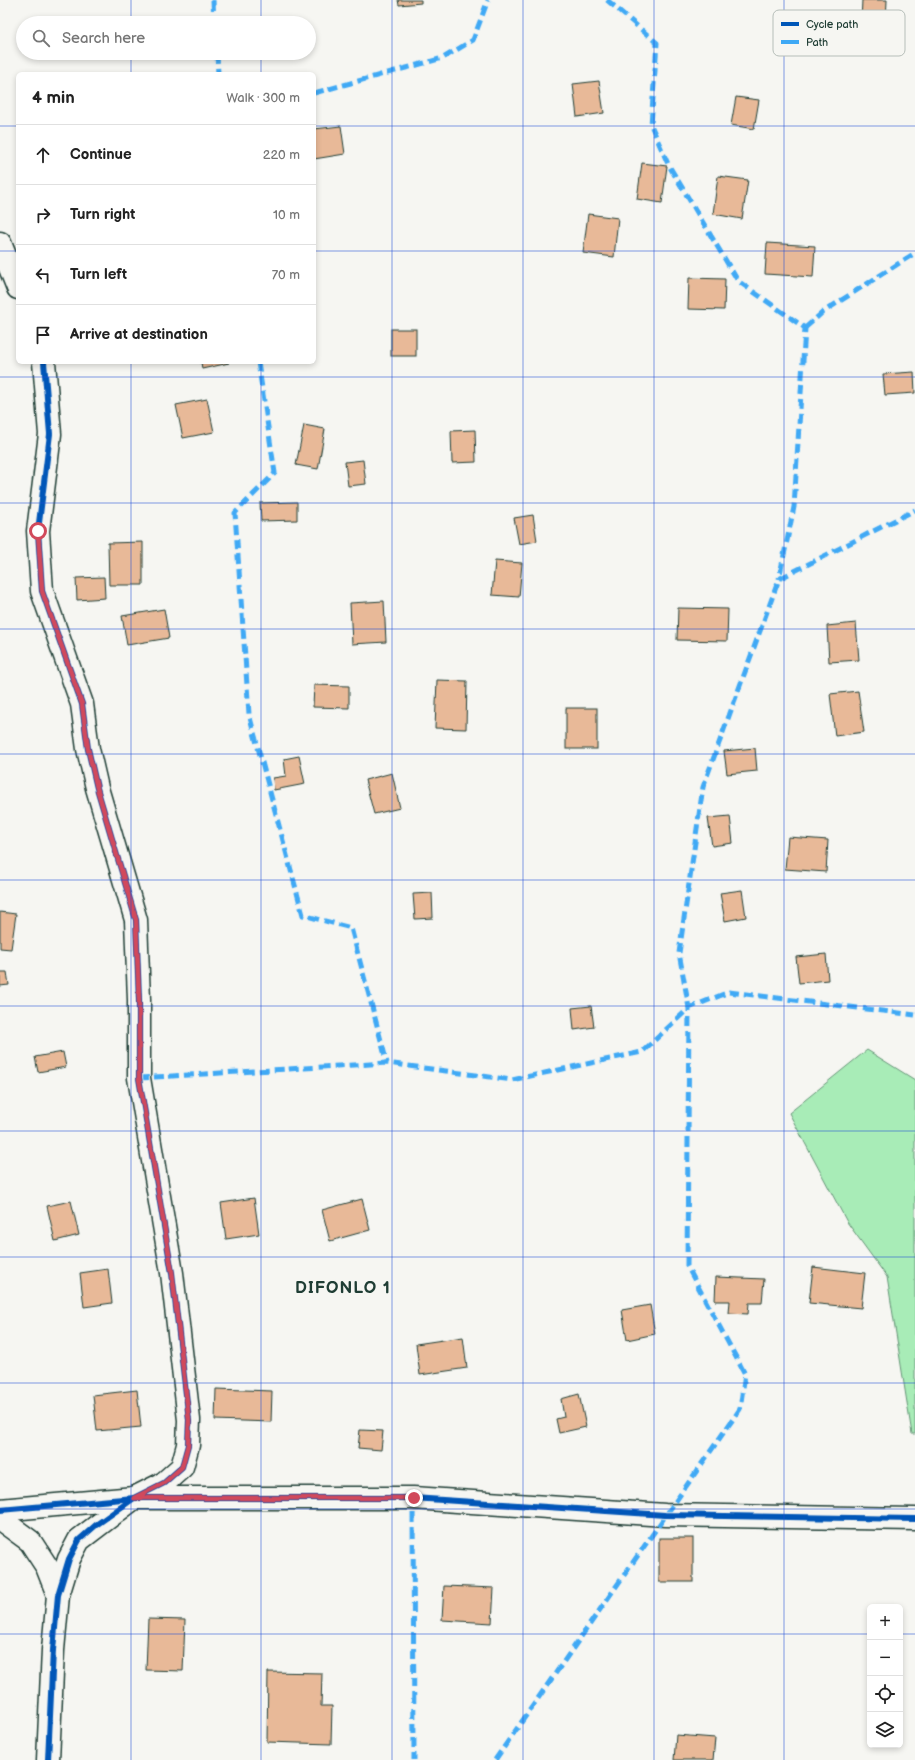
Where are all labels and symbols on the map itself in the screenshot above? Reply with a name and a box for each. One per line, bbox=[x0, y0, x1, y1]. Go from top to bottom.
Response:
legend bbox=[773, 10, 905, 56]
text: Cycle path bbox=[806, 18, 858, 31]
text: Path bbox=[806, 36, 828, 49]
route start bbox=[29, 522, 47, 540]
district label: DIFONLO 1 bbox=[295, 1278, 391, 1298]
route end bbox=[405, 1489, 423, 1507]

